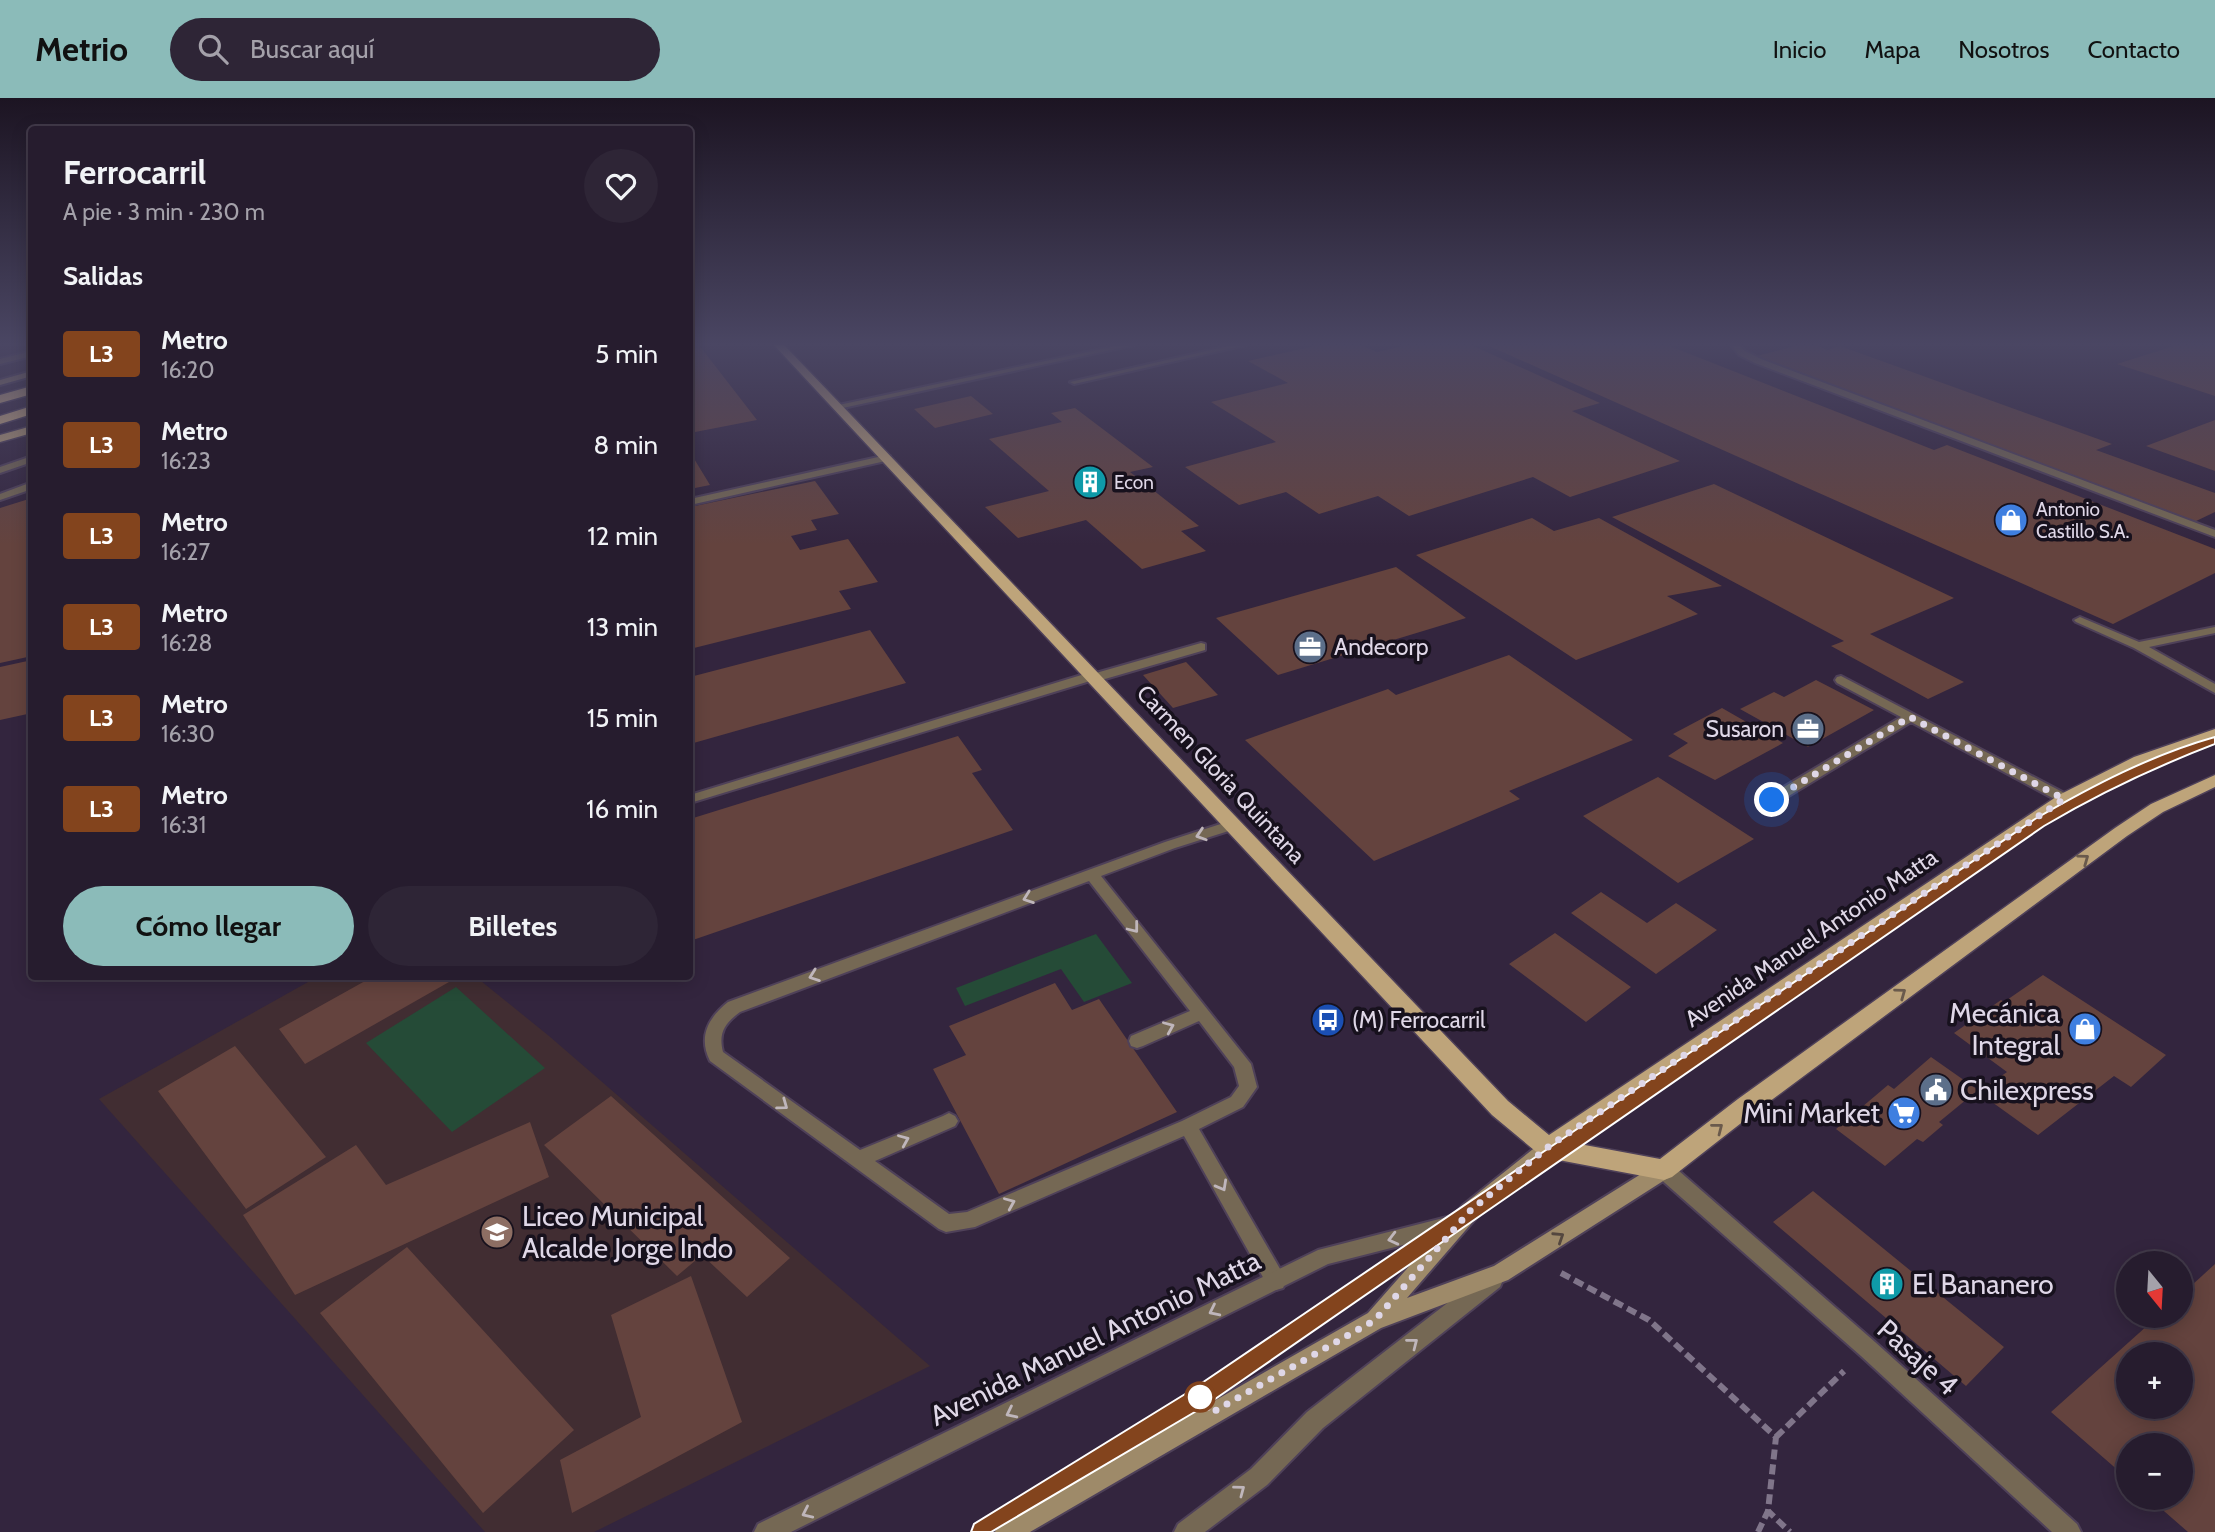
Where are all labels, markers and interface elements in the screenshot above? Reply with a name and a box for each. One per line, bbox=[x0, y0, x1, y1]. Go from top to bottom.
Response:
search box bbox=[170, 18, 660, 81]
text: Metrio bbox=[35, 29, 128, 69]
icon: search bbox=[194, 30, 232, 68]
text: Buscar aquí bbox=[250, 33, 374, 65]
text: Inicio bbox=[1773, 35, 1826, 64]
text: Mapa bbox=[1864, 35, 1920, 64]
text: Nosotros bbox=[1958, 35, 2049, 64]
text: Contacto bbox=[2087, 35, 2180, 64]
button: heart bbox=[584, 149, 658, 223]
text: Ferrocarril bbox=[63, 152, 206, 192]
text: A pie · 3 min · 230 m bbox=[63, 198, 265, 226]
text: Salidas bbox=[63, 260, 143, 292]
text: Metro bbox=[161, 324, 228, 356]
text: 5 min bbox=[595, 338, 658, 370]
text: L3 bbox=[89, 339, 114, 368]
text: 16:20 bbox=[161, 356, 214, 384]
text: Metro bbox=[161, 415, 228, 447]
text: 8 min bbox=[594, 429, 658, 461]
text: L3 bbox=[89, 430, 114, 459]
text: 16:23 bbox=[161, 447, 211, 475]
building icon: Econ bbox=[1071, 463, 1109, 501]
place label: Econ bbox=[1114, 471, 1154, 494]
place label: Antonio Castillo S.A. bbox=[2036, 498, 2129, 543]
shop icon: Antonio Castillo S.A. bbox=[1992, 501, 2030, 539]
text: Metro bbox=[161, 506, 228, 538]
text: 12 min bbox=[587, 520, 658, 552]
text: L3 bbox=[89, 521, 114, 550]
text: 16:27 bbox=[161, 538, 210, 566]
text: Metro bbox=[161, 597, 228, 629]
text: 13 min bbox=[587, 611, 658, 643]
text: L3 bbox=[89, 612, 114, 641]
office icon: Andecorp bbox=[1291, 628, 1329, 666]
text: 16:28 bbox=[161, 629, 212, 657]
place label: Andecorp bbox=[1334, 633, 1429, 661]
street label: Carmen Gloria Quintana bbox=[1131, 679, 1311, 869]
text: Metro bbox=[161, 688, 228, 720]
text: 15 min bbox=[587, 702, 658, 734]
text: L3 bbox=[89, 703, 114, 732]
office icon: Susaron bbox=[1789, 710, 1827, 748]
place label: Susaron bbox=[1706, 715, 1784, 743]
text: 16:30 bbox=[161, 720, 215, 748]
text: Metro bbox=[161, 779, 228, 811]
your location bbox=[1754, 782, 1789, 817]
text: 16 min bbox=[586, 793, 658, 825]
text: L3 bbox=[89, 794, 114, 823]
text: 16:31 bbox=[161, 811, 206, 839]
one-way arrow bbox=[1196, 827, 1208, 841]
street label: Avenida Manuel Antonio Matta bbox=[1679, 843, 1943, 1033]
one-way arrow bbox=[2076, 854, 2089, 867]
button: Cómo llegar bbox=[63, 886, 354, 966]
button: Billetes bbox=[368, 886, 658, 966]
one-way arrow bbox=[1022, 890, 1034, 904]
one-way arrow bbox=[1126, 920, 1138, 933]
one-way arrow bbox=[808, 968, 820, 982]
one-way arrow bbox=[1893, 989, 1906, 1001]
place label: Mecánica Integral bbox=[1949, 996, 2061, 1062]
bus stop icon: (M) Ferrocarril bbox=[1309, 1001, 1347, 1039]
place label: (M) Ferrocarril bbox=[1352, 1006, 1486, 1034]
shop icon: Mecánica Integral bbox=[2066, 1010, 2104, 1048]
one-way arrow bbox=[1162, 1021, 1174, 1035]
public building icon: Chilexpress bbox=[1917, 1071, 1955, 1109]
place label: Chilexpress bbox=[1960, 1073, 2094, 1107]
supermarket icon: Mini Market bbox=[1885, 1094, 1923, 1132]
place label: Mini Market bbox=[1743, 1096, 1880, 1130]
one-way arrow bbox=[775, 1097, 788, 1110]
one-way arrow bbox=[1710, 1124, 1722, 1137]
one-way arrow bbox=[897, 1135, 909, 1149]
one-way arrow bbox=[1214, 1179, 1227, 1191]
one-way arrow bbox=[1003, 1197, 1015, 1211]
place label: Liceo Municipal Alcalde Jorge Indo bbox=[522, 1199, 733, 1265]
school or university icon: Liceo Municipal Alcalde Jorge Indo bbox=[478, 1213, 516, 1251]
one-way arrow bbox=[1387, 1231, 1399, 1245]
one-way arrow bbox=[1551, 1233, 1564, 1246]
street label: Avenida Manuel Antonio Matta bbox=[924, 1243, 1266, 1433]
north arrow bbox=[2116, 1251, 2193, 1328]
map controls bbox=[2116, 1251, 2193, 1510]
building icon: El Bananero bbox=[1868, 1265, 1906, 1303]
place label: El Bananero bbox=[1912, 1267, 2054, 1301]
one-way arrow bbox=[1209, 1303, 1221, 1317]
street label: Pasaje 4 bbox=[1871, 1312, 1965, 1402]
one-way arrow bbox=[1405, 1338, 1418, 1351]
button: + bbox=[2116, 1342, 2193, 1419]
unlabelled marker bbox=[1185, 1382, 1215, 1412]
one-way arrow bbox=[1006, 1404, 1018, 1418]
button: − bbox=[2116, 1433, 2193, 1510]
one-way arrow bbox=[1233, 1486, 1245, 1499]
one-way arrow bbox=[802, 1505, 814, 1519]

